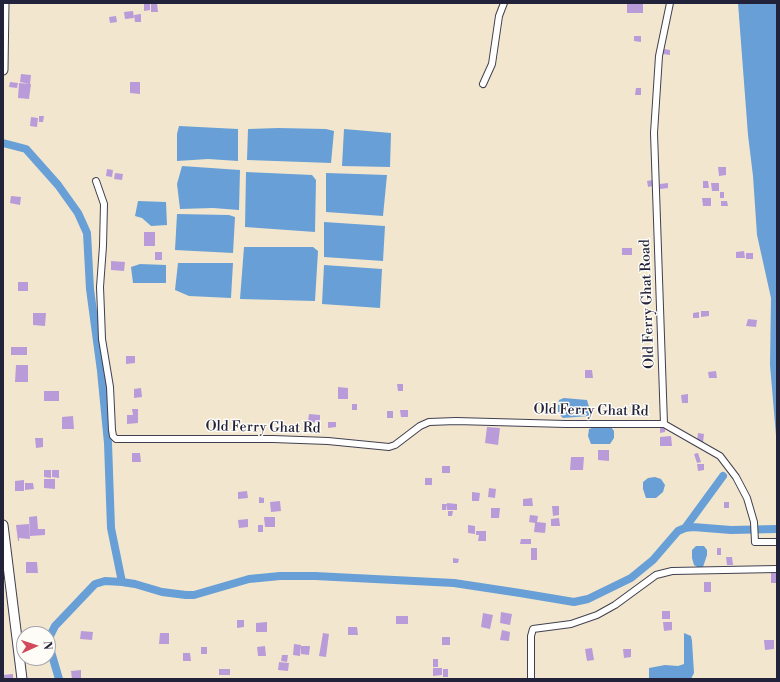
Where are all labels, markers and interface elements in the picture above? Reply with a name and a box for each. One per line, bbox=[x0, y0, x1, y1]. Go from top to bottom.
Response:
street label: Old Ferry Ghat Road bbox=[637, 239, 659, 369]
street label: Old Ferry Ghat Rd bbox=[533, 402, 649, 420]
street label: Old Ferry Ghat Rd bbox=[205, 419, 321, 437]
north arrow bbox=[16, 626, 56, 666]
text: N bbox=[40, 641, 54, 650]

